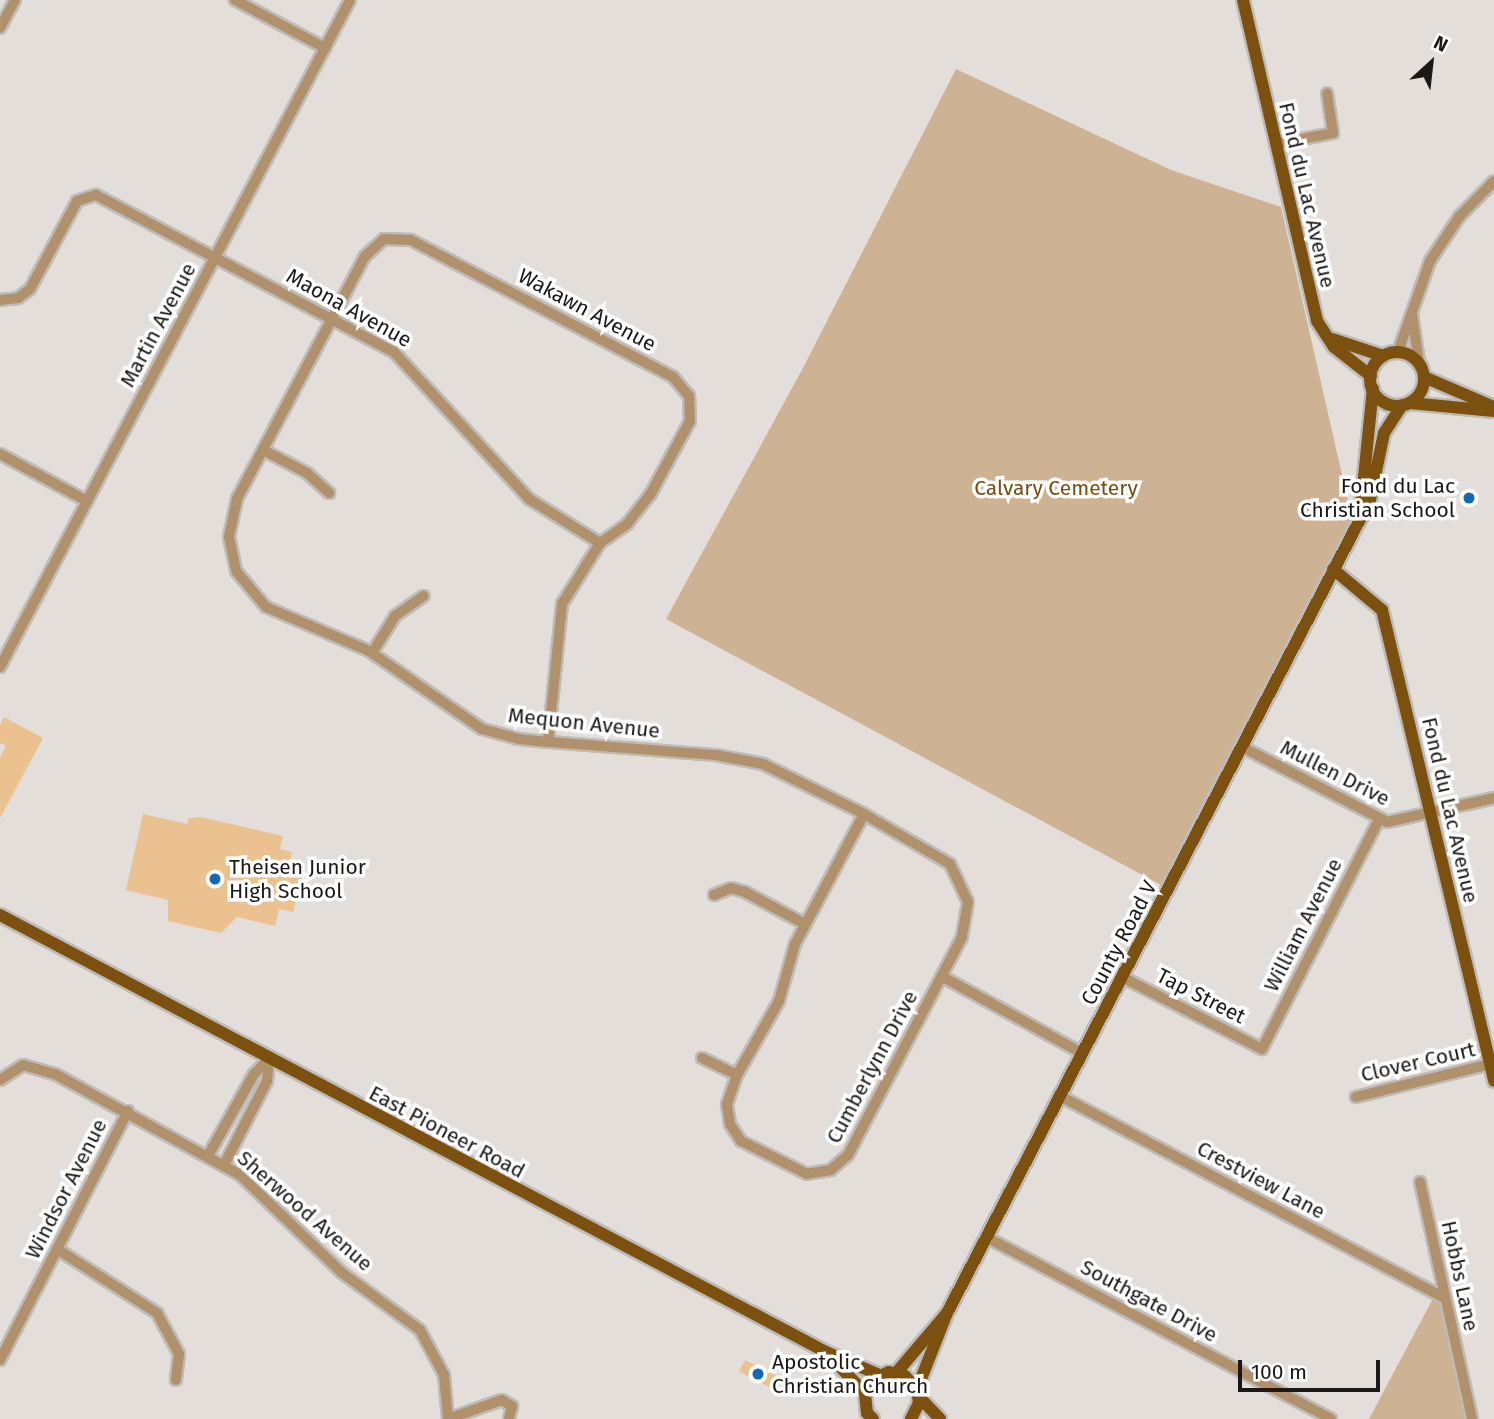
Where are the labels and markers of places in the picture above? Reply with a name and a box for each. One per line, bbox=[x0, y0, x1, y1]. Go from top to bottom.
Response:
place label: Fond du Lac Christian School bbox=[1300, 473, 1455, 523]
marker: Fond du Lac Christian School bbox=[1461, 490, 1477, 506]
place label: Theisen Junior High School bbox=[229, 854, 366, 904]
marker: Theisen Junior High School bbox=[207, 871, 223, 887]
place label: Apostolic Christian Church bbox=[772, 1349, 928, 1399]
marker: Apostolic Christian Church bbox=[750, 1366, 766, 1382]

